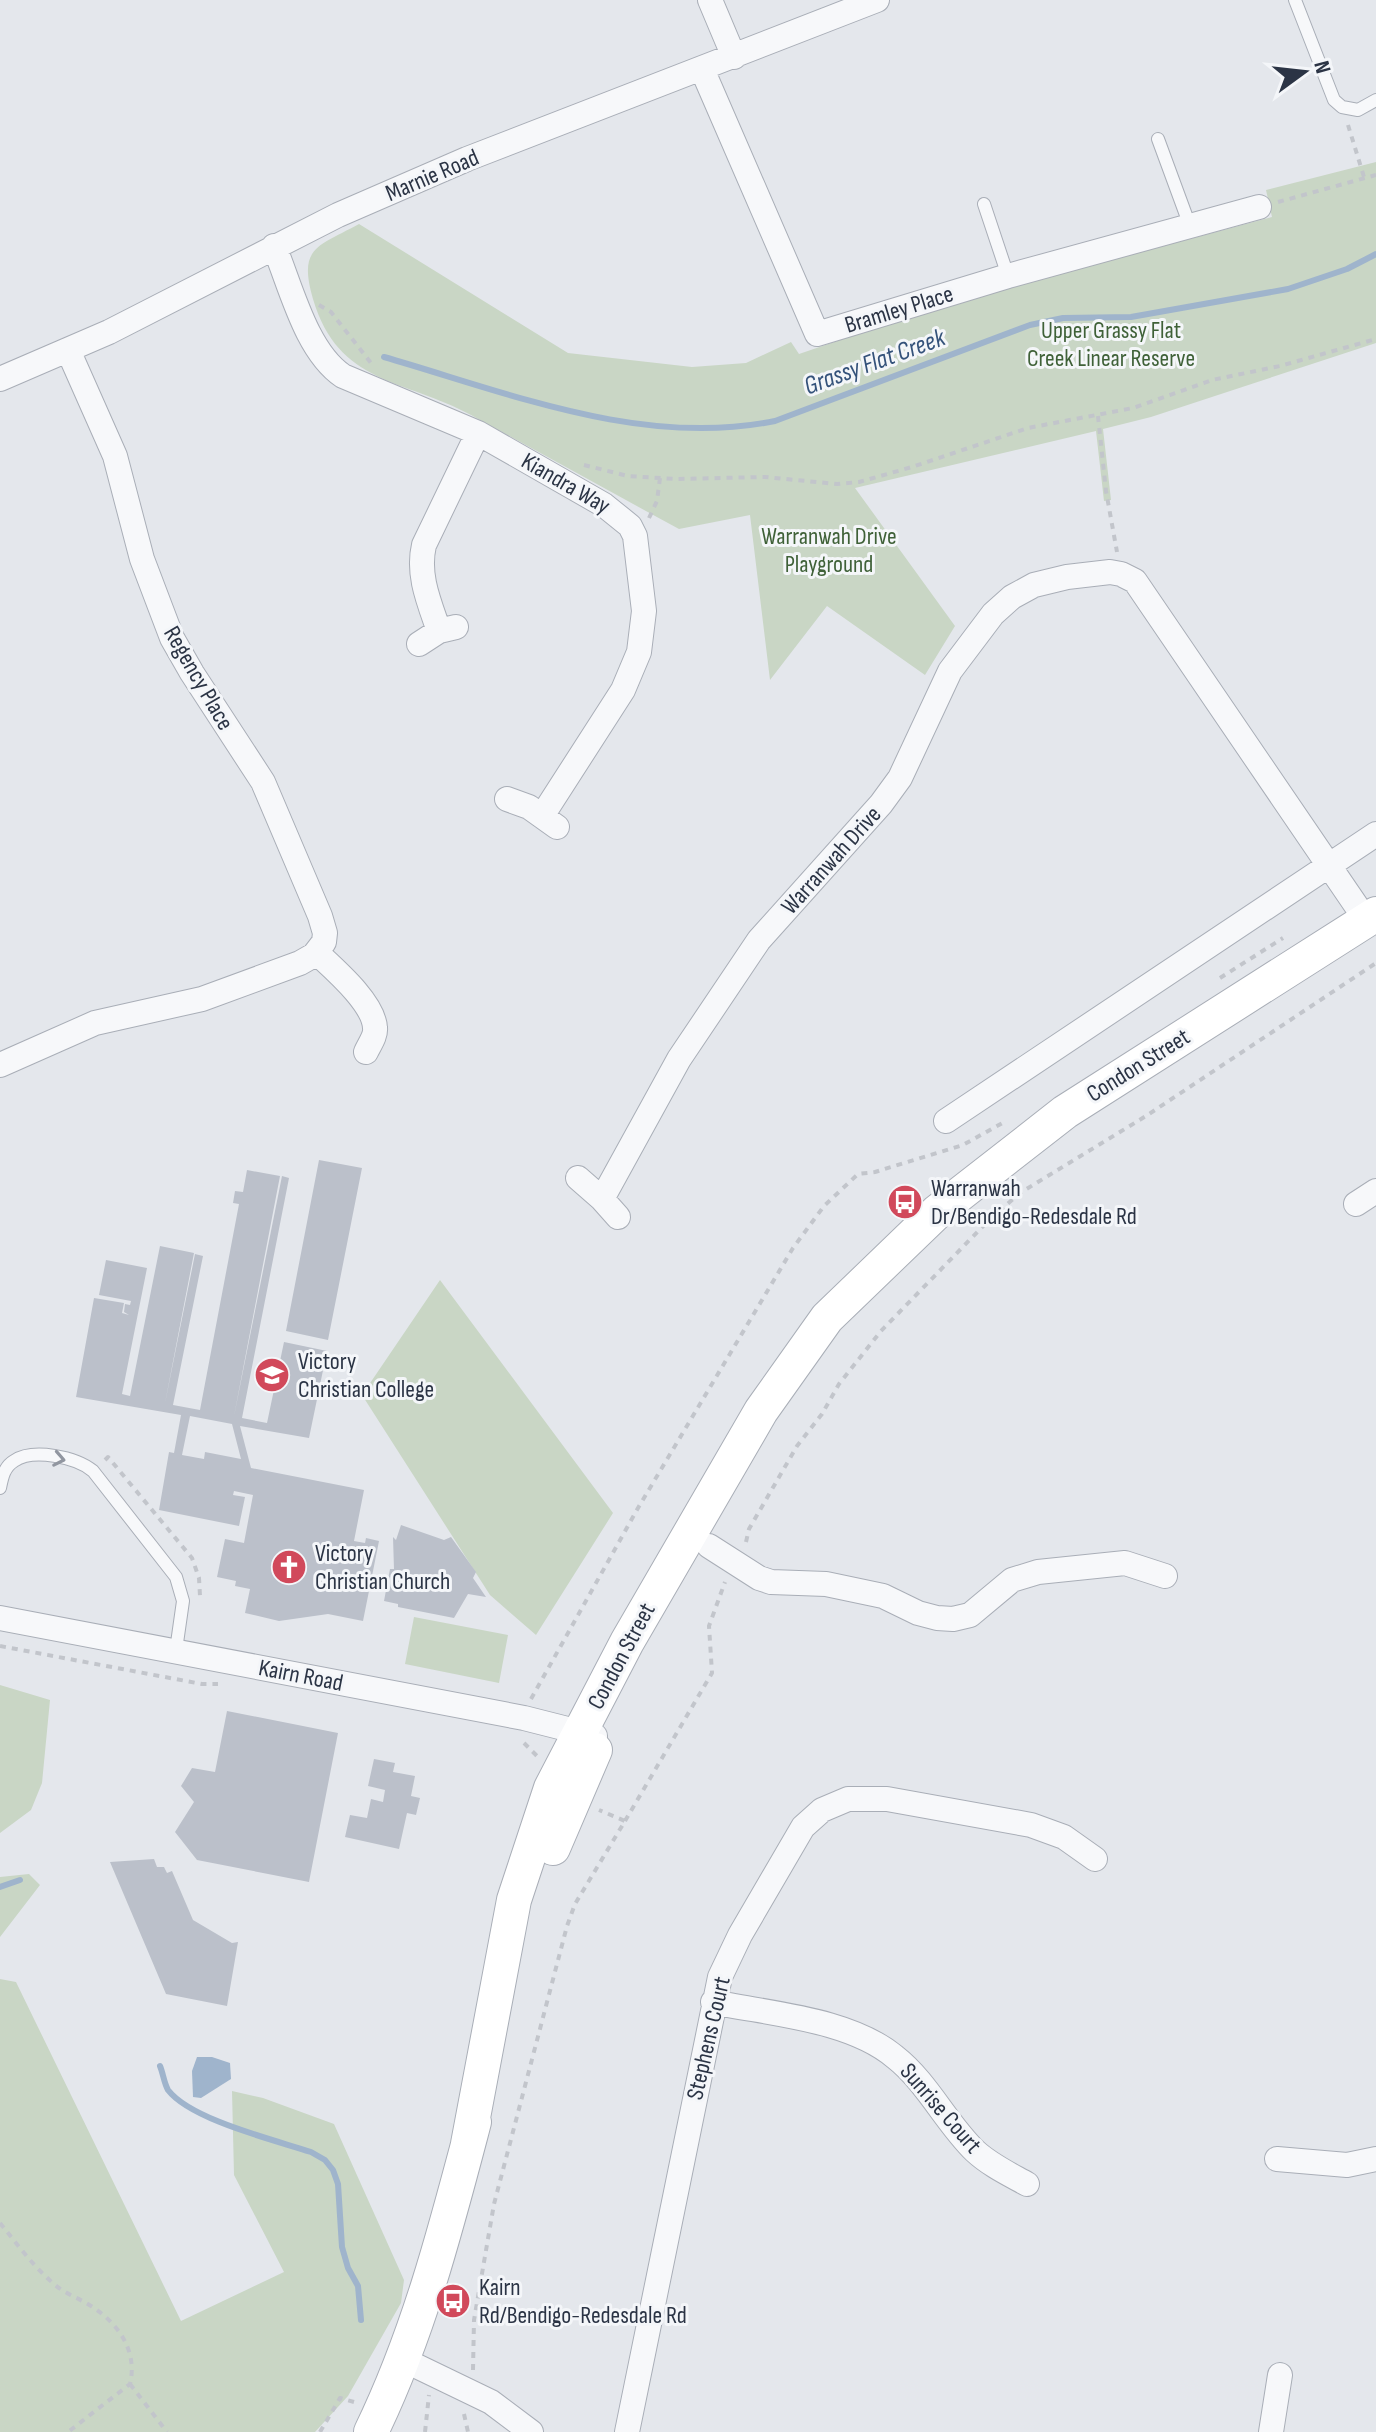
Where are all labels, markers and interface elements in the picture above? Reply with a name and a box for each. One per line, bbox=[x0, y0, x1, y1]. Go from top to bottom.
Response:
north arrow bbox=[1264, 32, 1344, 112]
text: N bbox=[1307, 58, 1336, 76]
street label: Marnie Road bbox=[381, 143, 483, 208]
street label: Bramley Place bbox=[841, 279, 957, 340]
park label: Upper Grassy Flat Creek Linear Reserve bbox=[1027, 316, 1195, 373]
water label: Grassy Flat Creek bbox=[800, 322, 950, 402]
street label: Kiandra Way bbox=[516, 446, 615, 520]
park label: Warranwah Drive Playground bbox=[761, 522, 897, 579]
street label: Regency Place bbox=[157, 621, 240, 735]
street label: Warranwah Drive bbox=[775, 800, 887, 920]
street label: Condon Street bbox=[1081, 1022, 1195, 1109]
place label: Warranwah Dr/Bendigo-Redesdale Rd bbox=[931, 1174, 1137, 1231]
bus stop icon: Warranwah Dr/Bendigo-Redesdale Rd bbox=[886, 1183, 924, 1221]
place label: Victory Christian College bbox=[298, 1347, 434, 1404]
school or university icon: Victory Christian College bbox=[253, 1356, 291, 1394]
one-way arrow bbox=[52, 1449, 65, 1466]
place label: Victory Christian Church bbox=[315, 1539, 450, 1596]
church icon: Victory Christian Church bbox=[270, 1548, 308, 1586]
street label: Condon Street bbox=[581, 1598, 662, 1714]
street label: Kairn Road bbox=[256, 1653, 346, 1698]
street label: Stephens Court bbox=[680, 1974, 737, 2103]
street label: Sunrise Court bbox=[894, 2057, 988, 2159]
place label: Kairn Rd/Bendigo-Redesdale Rd bbox=[479, 2273, 687, 2330]
bus stop icon: Kairn Rd/Bendigo-Redesdale Rd bbox=[434, 2282, 472, 2320]

